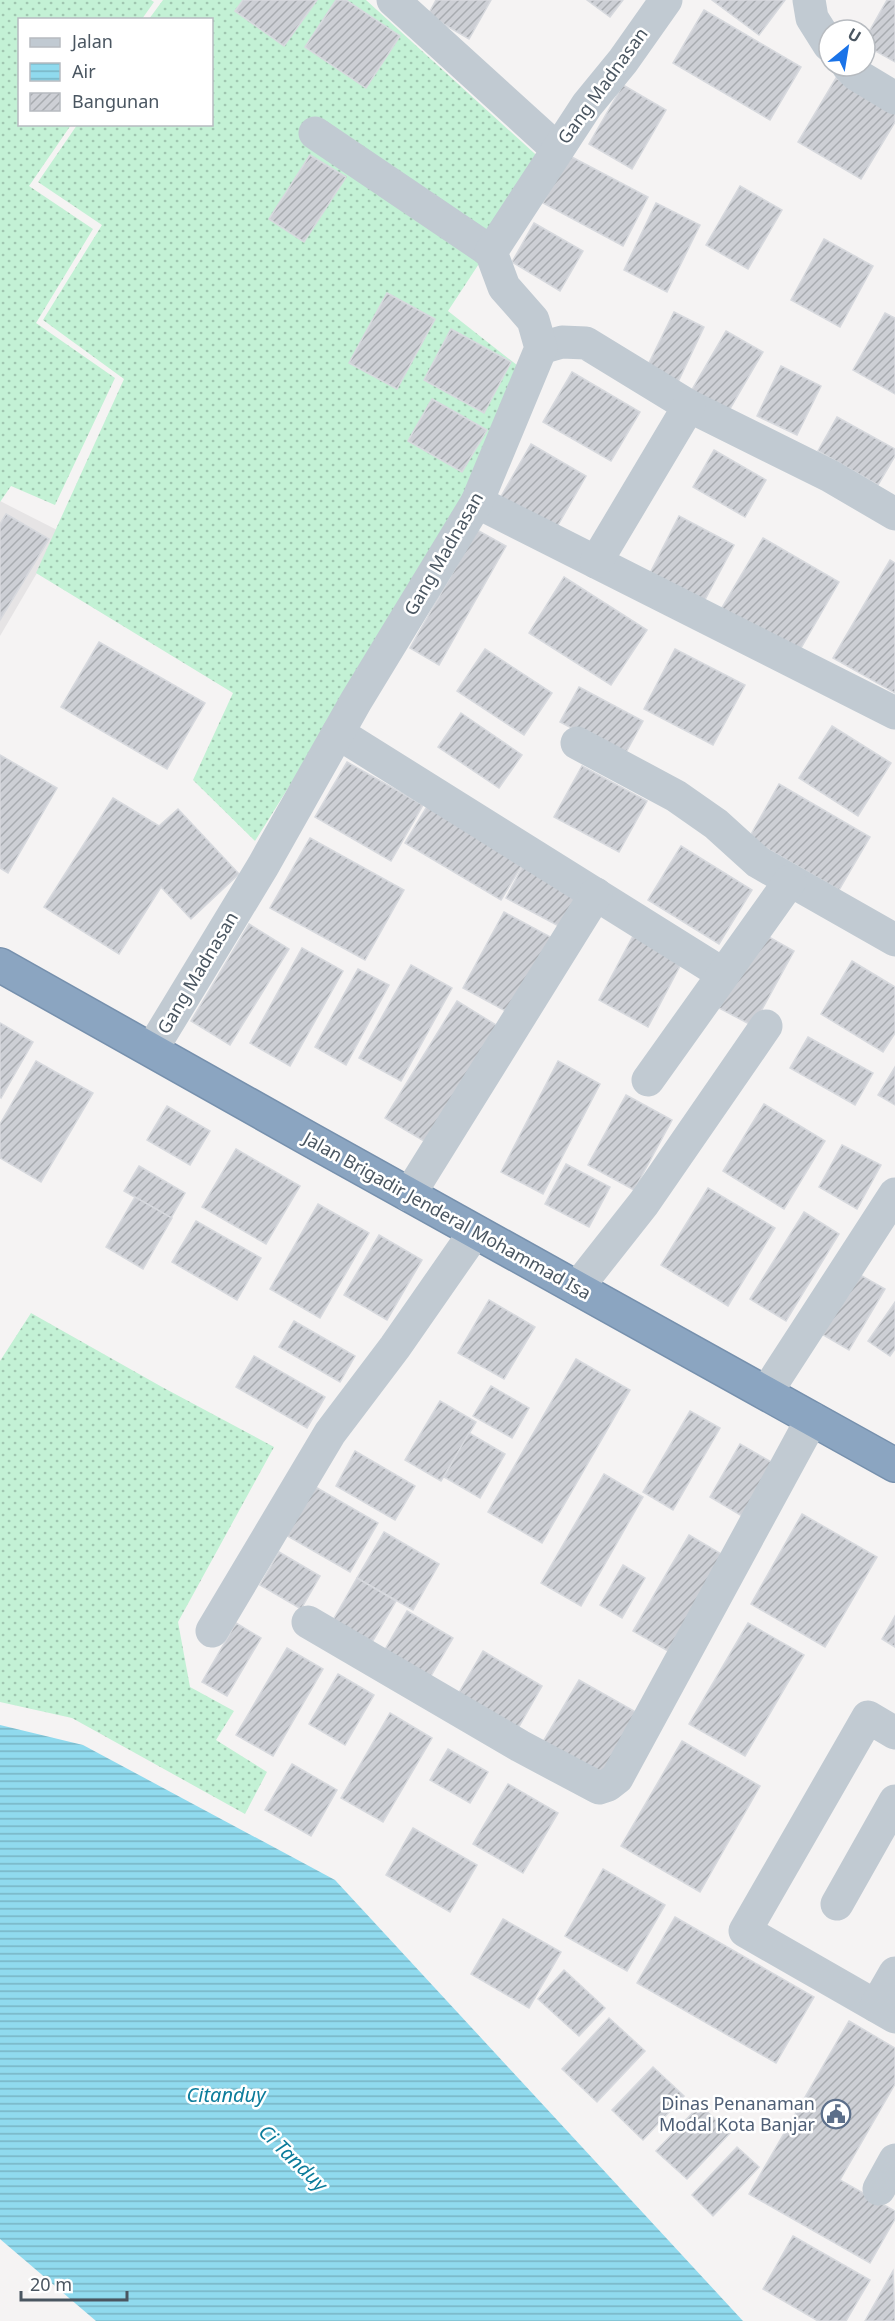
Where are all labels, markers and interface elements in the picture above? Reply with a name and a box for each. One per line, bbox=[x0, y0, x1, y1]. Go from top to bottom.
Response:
legend bbox=[18, 18, 213, 126]
north arrow bbox=[817, 18, 877, 78]
street label: Gang Madnasan bbox=[552, 22, 653, 149]
text: U bbox=[844, 22, 865, 48]
text: Jalan bbox=[70, 29, 113, 53]
text: Air bbox=[72, 59, 96, 83]
text: Bangunan bbox=[72, 89, 159, 113]
street label: Gang Madnasan bbox=[398, 487, 488, 620]
street label: Gang Madnasan bbox=[151, 907, 243, 1038]
street label: Jalan Brigadir Jenderal Mohammad Isa bbox=[298, 1125, 595, 1304]
water label: Citanduy bbox=[187, 2081, 267, 2108]
place label: Dinas Penanaman Modal Kota Banjar bbox=[659, 2091, 816, 2136]
public building icon: Dinas Penanaman Modal Kota Banjar bbox=[820, 2098, 852, 2130]
water label: Ci Tanduy bbox=[253, 2118, 335, 2198]
scale bar bbox=[21, 2264, 128, 2302]
text: 20 m bbox=[30, 2272, 72, 2296]

